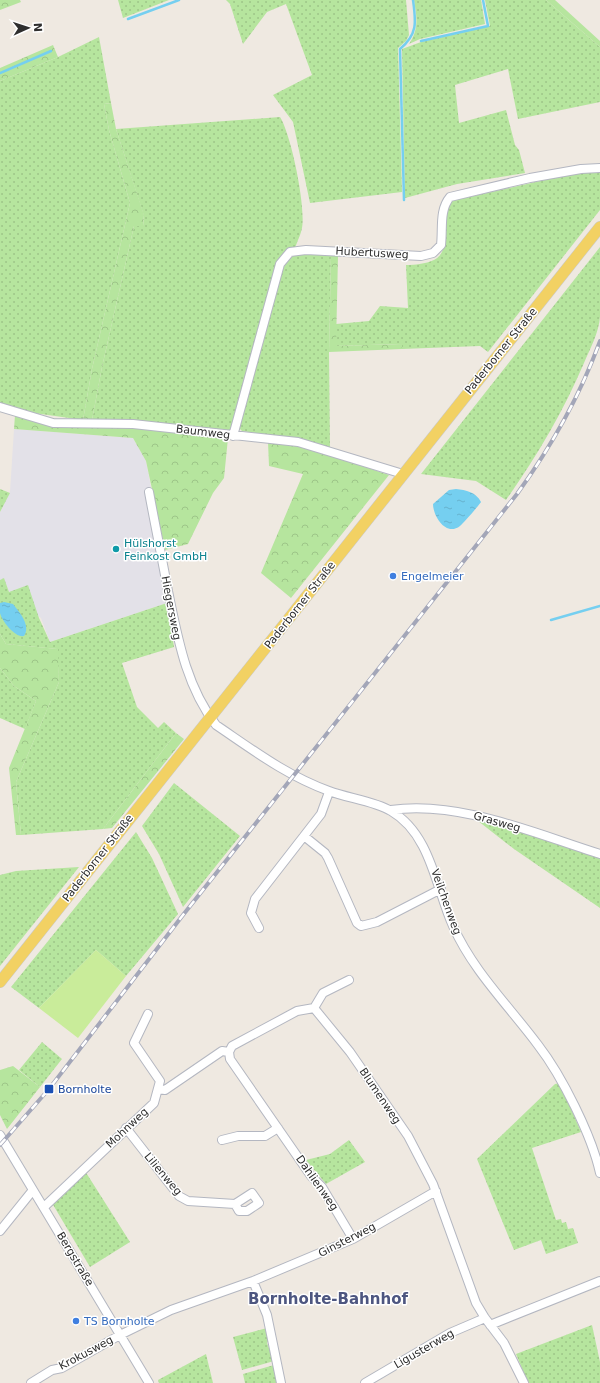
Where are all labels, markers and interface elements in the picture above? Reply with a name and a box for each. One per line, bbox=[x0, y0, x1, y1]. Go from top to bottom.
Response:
north arrow bbox=[8, 8, 48, 48]
text: N bbox=[31, 23, 44, 32]
street label: Hubertusweg bbox=[335, 245, 409, 261]
street label: Paderborner Straße bbox=[462, 305, 540, 397]
street label: Baumweg bbox=[175, 422, 231, 442]
place label: Hülshorst Feinkost GmbH bbox=[124, 537, 207, 563]
marker: Hülshorst Feinkost GmbH bbox=[111, 544, 121, 554]
street label: Paderborner Straße bbox=[262, 559, 338, 651]
place label: Engelmeier bbox=[401, 570, 464, 583]
marker: Engelmeier bbox=[388, 571, 398, 581]
street label: Hiegersweg bbox=[158, 575, 184, 641]
street label: Grasweg bbox=[472, 809, 522, 835]
street label: Paderborner Straße bbox=[60, 812, 136, 904]
street label: Veilchenweg bbox=[428, 867, 464, 937]
street label: Blumenweg bbox=[356, 1066, 404, 1126]
marker: Bornholte bbox=[43, 1083, 55, 1095]
place label: Bornholte bbox=[58, 1083, 112, 1096]
street label: Mohnweg bbox=[103, 1105, 151, 1151]
street label: Lilienweg bbox=[141, 1150, 185, 1198]
street label: Dahlienweg bbox=[293, 1153, 341, 1213]
street label: Ginsterweg bbox=[316, 1220, 378, 1260]
street label: Bergstraße bbox=[54, 1230, 96, 1289]
district label: Bornholte-Bahnhof bbox=[248, 1290, 408, 1308]
place label: TS Bornholte bbox=[83, 1315, 155, 1328]
marker: TS Bornholte bbox=[71, 1316, 81, 1326]
street label: Ligusterweg bbox=[392, 1327, 456, 1371]
street label: Krokusweg bbox=[57, 1333, 115, 1373]

